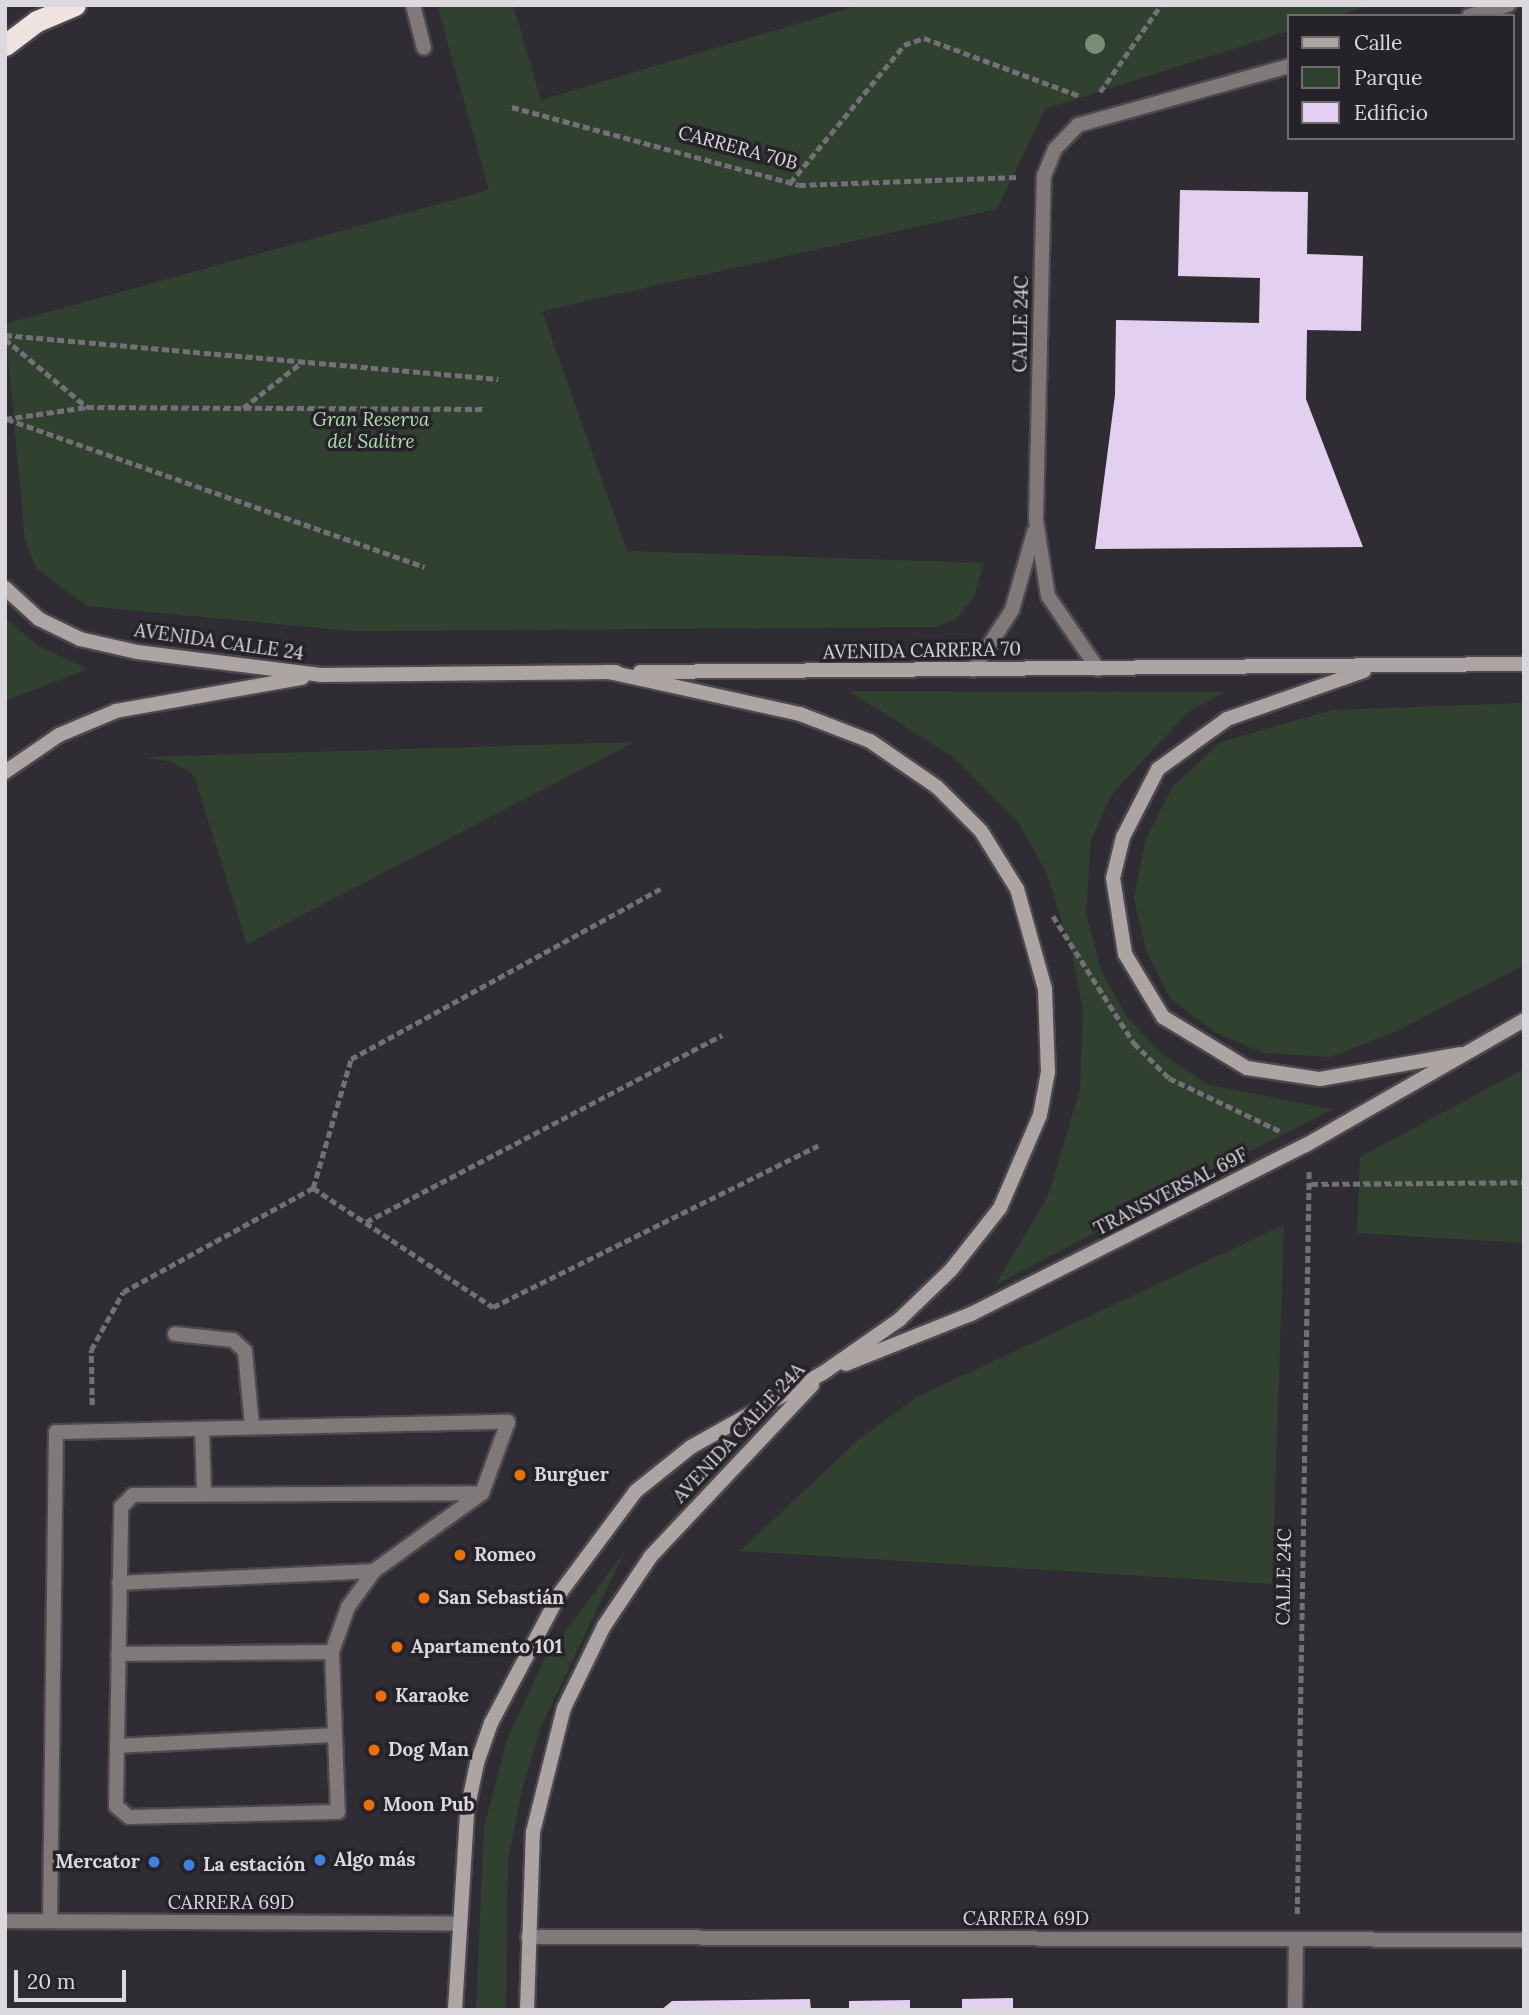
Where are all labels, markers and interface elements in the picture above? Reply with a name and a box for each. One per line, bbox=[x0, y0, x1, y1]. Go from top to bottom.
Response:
legend bbox=[1288, 14, 1515, 140]
text: Calle bbox=[1354, 29, 1402, 56]
text: Parque bbox=[1354, 64, 1422, 91]
text: Edificio bbox=[1354, 99, 1428, 126]
street label: CARRERA 70B bbox=[676, 121, 800, 175]
street label: CALLE 24C bbox=[1009, 275, 1033, 373]
park label: Gran Reserva del Salitre bbox=[313, 409, 429, 453]
street label: AVENIDA CALLE 24 bbox=[133, 619, 305, 665]
street label: AVENIDA CARRERA 70 bbox=[823, 638, 1021, 664]
street label: TRANSVERSAL 69F bbox=[1090, 1143, 1252, 1241]
street label: AVENIDA CALLE 24A bbox=[668, 1358, 810, 1508]
place label: Burguer bbox=[534, 1464, 609, 1486]
marker: Burguer bbox=[512, 1467, 528, 1483]
street label: CALLE 24C bbox=[1272, 1528, 1296, 1626]
place label: Romeo bbox=[474, 1544, 536, 1566]
marker: Romeo bbox=[452, 1547, 468, 1563]
place label: San Sebastián bbox=[438, 1587, 564, 1609]
marker: San Sebastián bbox=[416, 1590, 432, 1606]
place label: Apartamento 101 bbox=[411, 1636, 563, 1658]
marker: Apartamento 101 bbox=[389, 1639, 405, 1655]
place label: Karaoke bbox=[395, 1685, 469, 1707]
marker: Karaoke bbox=[373, 1688, 389, 1704]
place label: Dog Man bbox=[388, 1739, 469, 1761]
marker: Dog Man bbox=[366, 1742, 382, 1758]
place label: Moon Pub bbox=[383, 1794, 474, 1816]
marker: Moon Pub bbox=[361, 1797, 377, 1813]
place label: Algo más bbox=[334, 1849, 415, 1871]
place label: Mercator bbox=[55, 1851, 140, 1873]
marker: Algo más bbox=[312, 1852, 328, 1868]
marker: Mercator bbox=[146, 1854, 162, 1870]
place label: La estación bbox=[203, 1854, 306, 1876]
marker: La estación bbox=[181, 1857, 197, 1873]
street label: CARRERA 69D bbox=[168, 1892, 294, 1914]
street label: CARRERA 69D bbox=[963, 1908, 1089, 1930]
scale bar bbox=[18, 1955, 130, 1999]
text: 20 m bbox=[27, 1968, 76, 1995]

